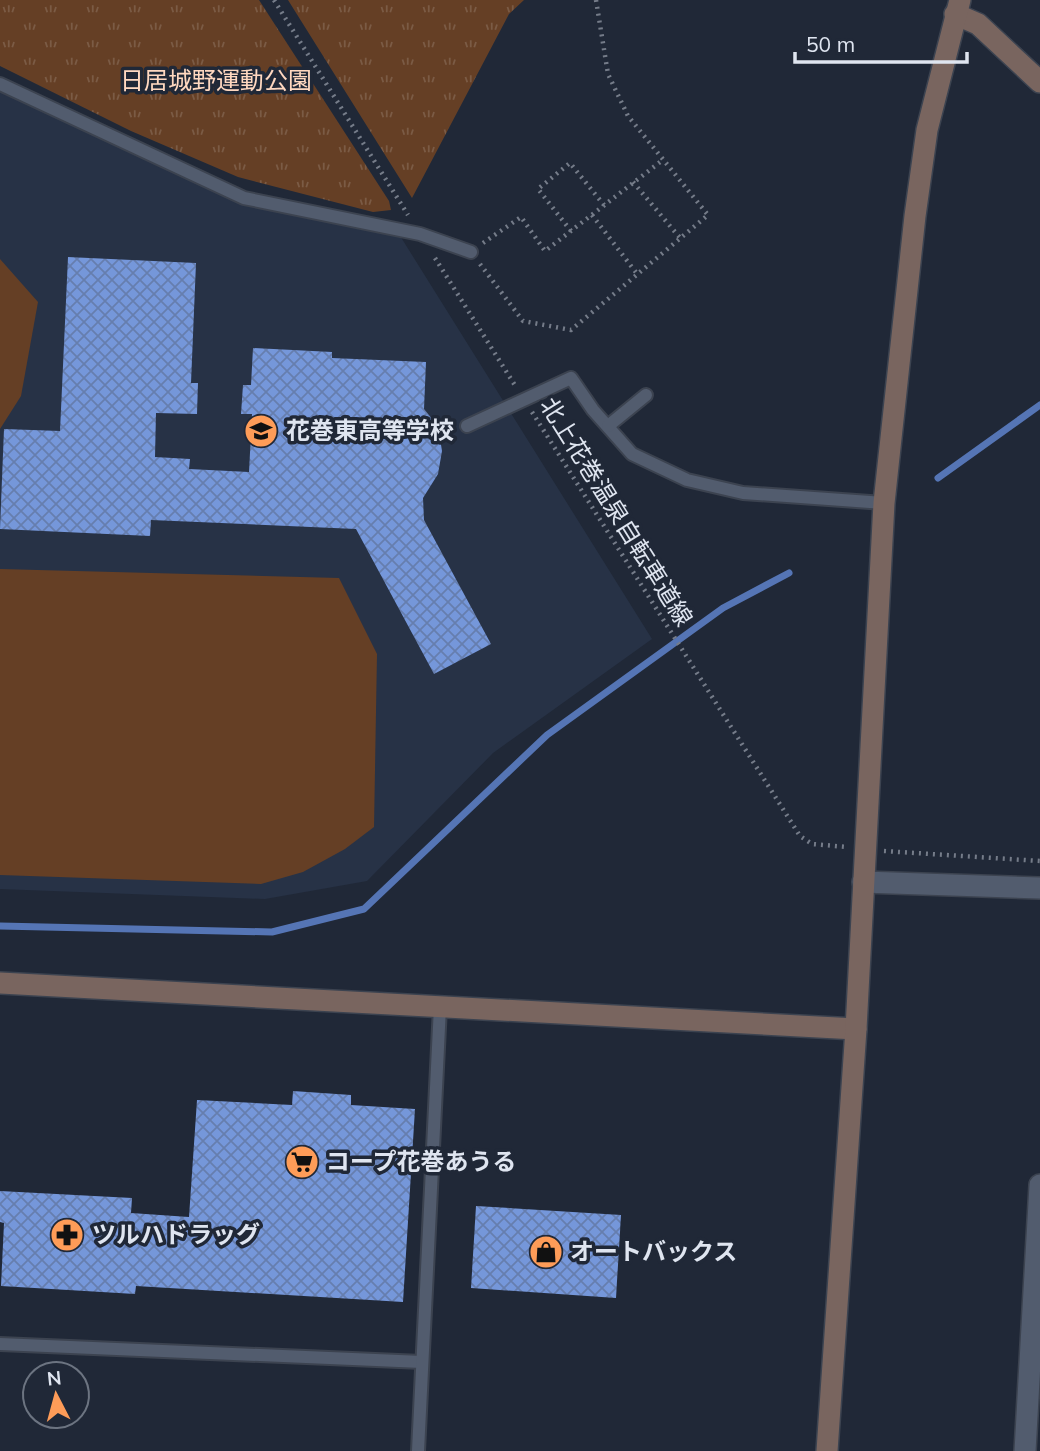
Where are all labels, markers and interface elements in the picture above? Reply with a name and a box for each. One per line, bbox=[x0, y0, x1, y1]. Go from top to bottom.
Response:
scale bar bbox=[795, 21, 967, 65]
text: 50 m bbox=[806, 31, 855, 57]
park label: 日居城野運動公園 bbox=[120, 65, 312, 95]
street label: 北上花巻温泉自転車道線 bbox=[534, 392, 700, 631]
school or university icon: 花巻東高等学校 bbox=[242, 412, 280, 450]
place label: 花巻東高等学校 bbox=[286, 415, 454, 445]
supermarket icon: コープ花巻あうる bbox=[283, 1143, 321, 1181]
place label: コープ花巻あうる bbox=[326, 1146, 517, 1176]
pharmacy icon: ツルハドラッグ bbox=[48, 1216, 86, 1254]
place label: ツルハドラッグ bbox=[92, 1219, 260, 1249]
shop icon: オートバックス bbox=[527, 1233, 565, 1271]
place label: オートバックス bbox=[570, 1236, 737, 1266]
north arrow bbox=[21, 1360, 91, 1430]
text: N bbox=[46, 1365, 63, 1391]

